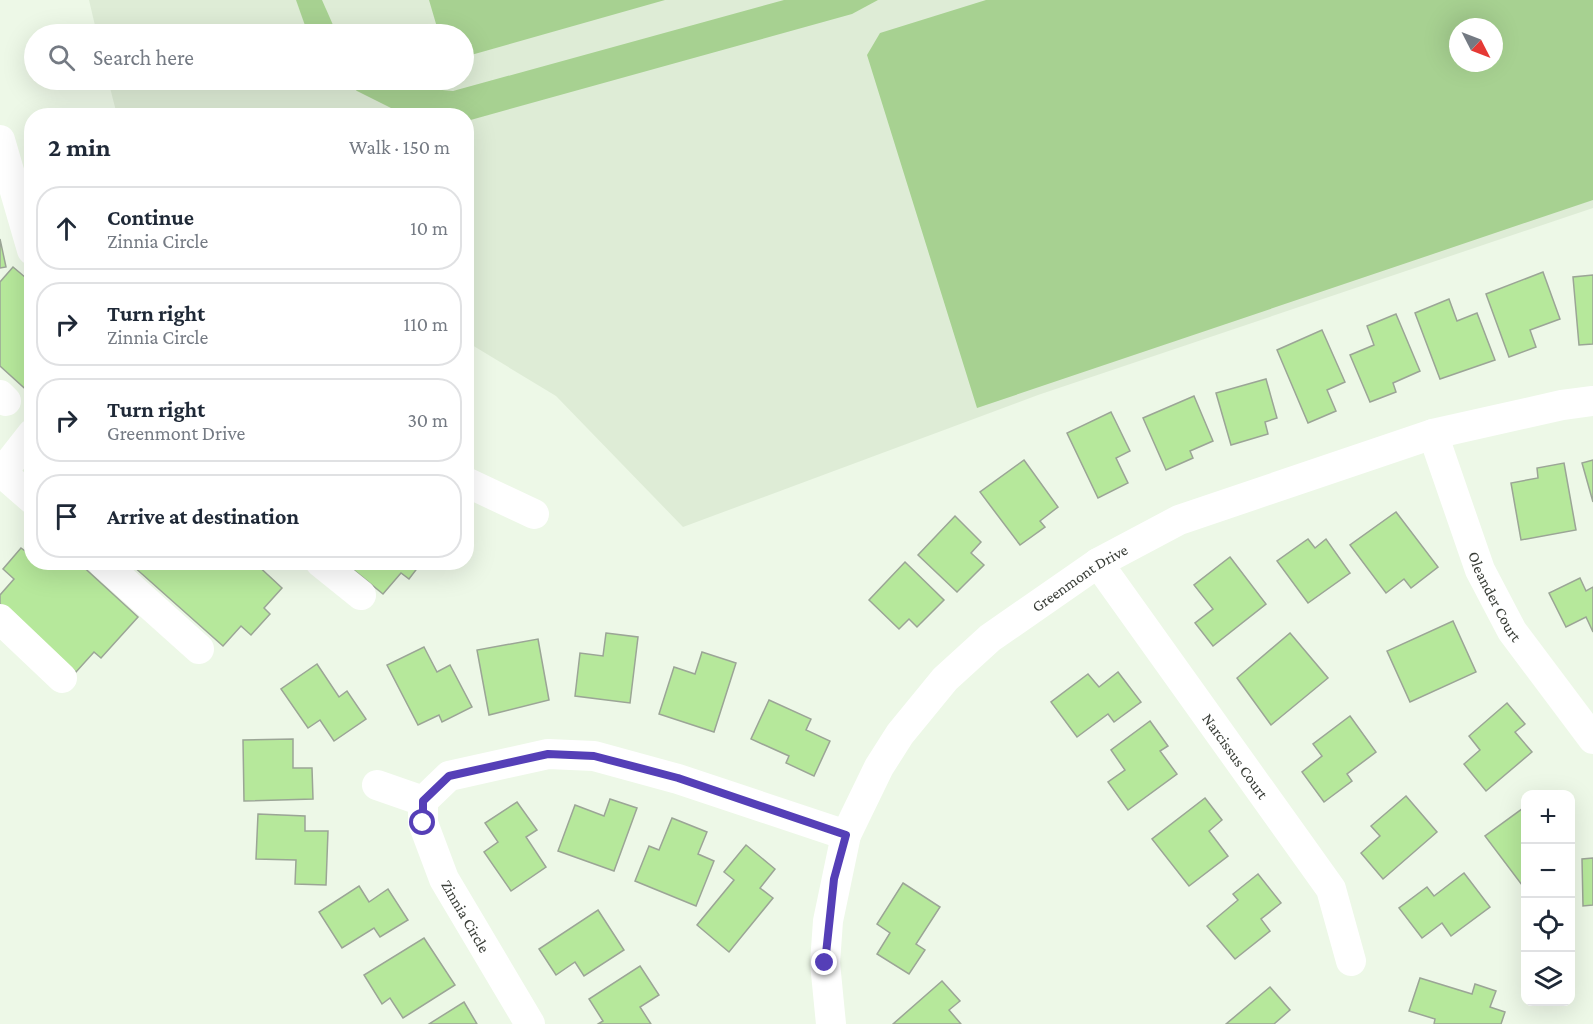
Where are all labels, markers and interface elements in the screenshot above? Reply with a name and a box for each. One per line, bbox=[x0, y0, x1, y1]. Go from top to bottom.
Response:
north arrow bbox=[1449, 18, 1503, 72]
search box bbox=[24, 24, 474, 90]
icon: search bbox=[45, 41, 78, 74]
text: Search here bbox=[93, 45, 194, 70]
text: 2 min bbox=[48, 133, 111, 162]
text: Walk · 150 m bbox=[349, 136, 450, 158]
text: Continue bbox=[107, 205, 194, 230]
icon: ahead bbox=[50, 212, 83, 245]
text: 10 m bbox=[410, 217, 448, 239]
text: Zinnia Circle bbox=[107, 230, 208, 252]
text: Turn right bbox=[107, 301, 205, 326]
icon: right bbox=[50, 308, 83, 341]
text: 110 m bbox=[404, 313, 448, 335]
text: Zinnia Circle bbox=[107, 326, 208, 348]
text: Turn right bbox=[107, 397, 205, 422]
icon: right bbox=[50, 404, 83, 437]
text: 30 m bbox=[407, 409, 448, 431]
text: Greenmont Drive bbox=[107, 422, 245, 444]
icon: arrive bbox=[50, 500, 83, 533]
text: Arrive at destination bbox=[107, 504, 299, 529]
street label: Greenmont Drive bbox=[1029, 541, 1130, 615]
street label: Oleander Court bbox=[1465, 549, 1525, 645]
street label: Narcissus Court bbox=[1199, 710, 1272, 803]
map controls bbox=[1521, 790, 1575, 1006]
button: + bbox=[1521, 790, 1575, 844]
route start bbox=[409, 809, 435, 835]
button: − bbox=[1521, 844, 1575, 898]
street label: Zinnia Circle bbox=[438, 877, 493, 956]
button: locate bbox=[1521, 898, 1575, 952]
route end bbox=[811, 949, 837, 975]
button: layers bbox=[1521, 952, 1575, 1006]

